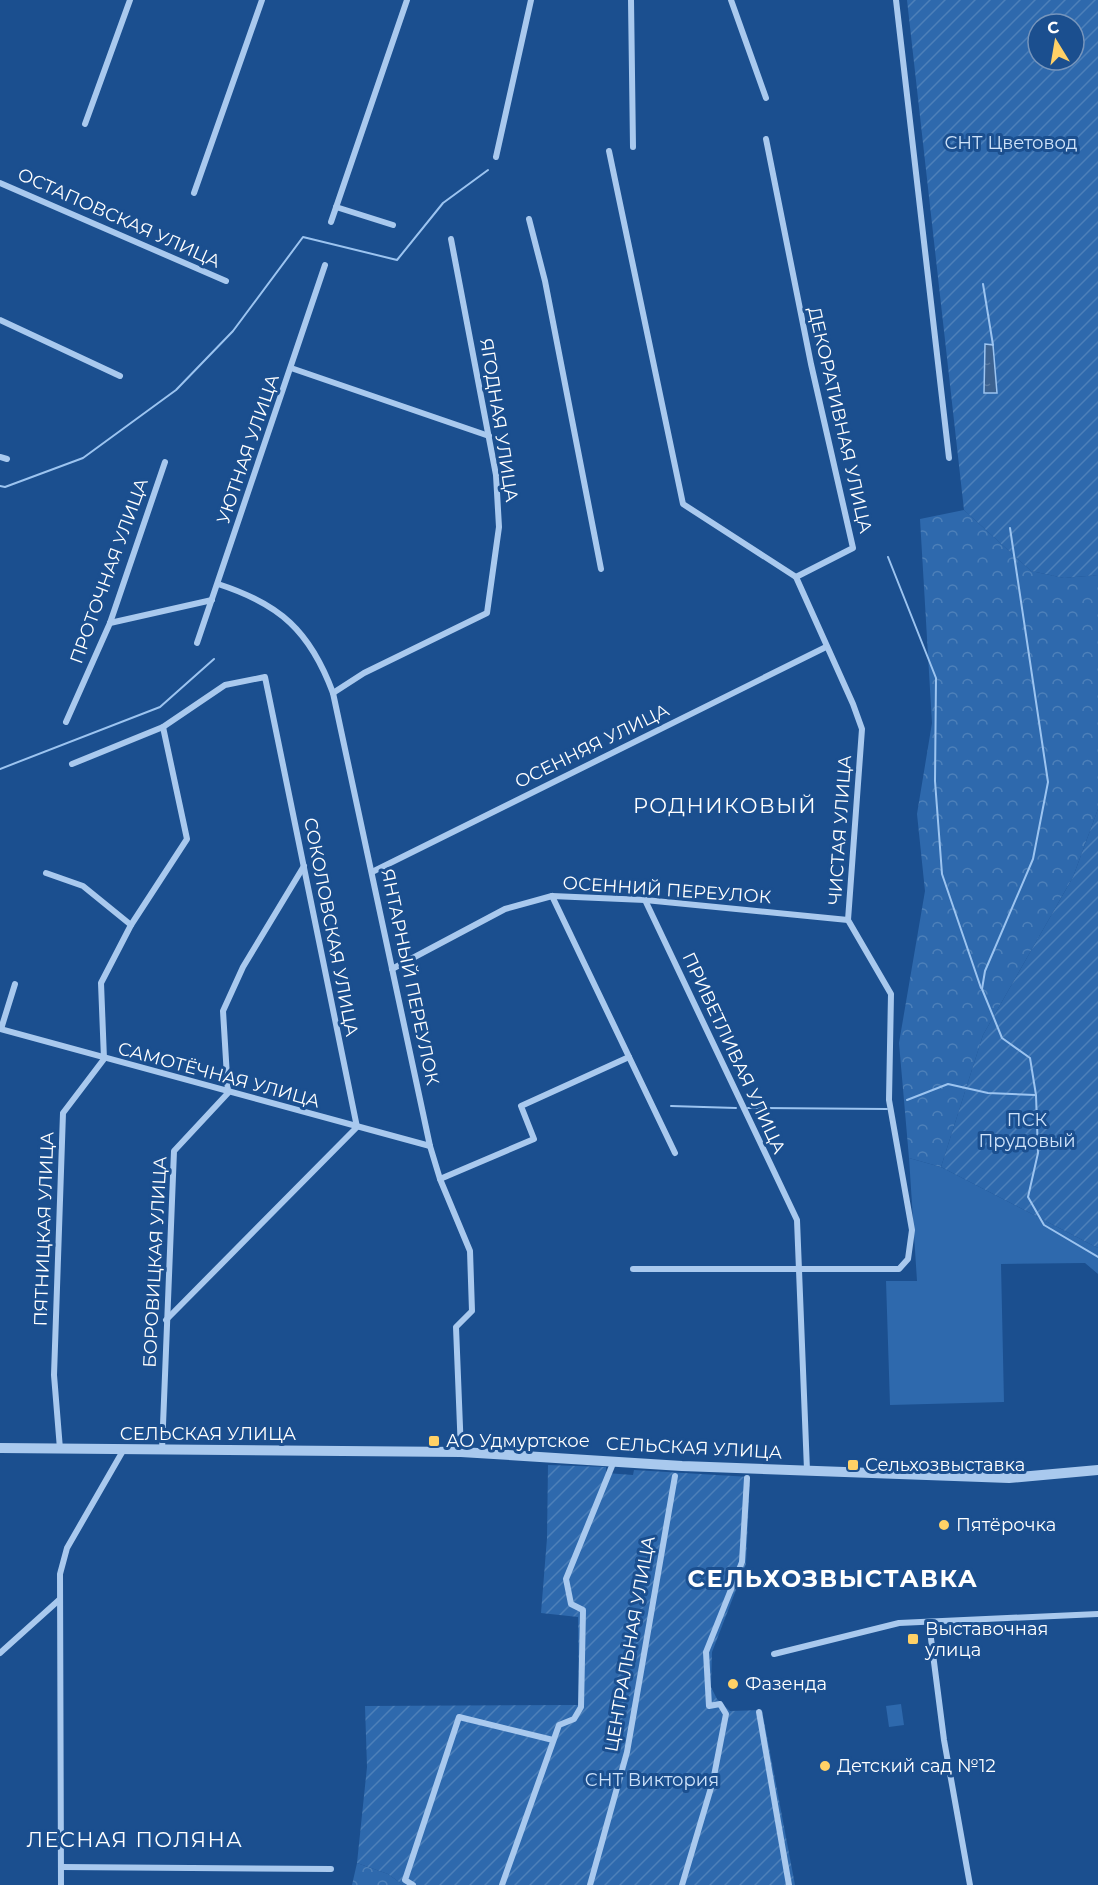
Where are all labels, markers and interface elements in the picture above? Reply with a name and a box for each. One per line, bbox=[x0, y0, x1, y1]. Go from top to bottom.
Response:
north arrow bbox=[1026, 12, 1086, 72]
text: С bbox=[1046, 17, 1061, 38]
park label: СНТ Цветовод bbox=[944, 132, 1078, 154]
street label: ОСТАПОВСКАЯ УЛИЦА bbox=[14, 163, 224, 273]
street label: ДЕКОРАТИВНАЯ УЛИЦА bbox=[803, 305, 877, 536]
street label: ЯГОДНАЯ УЛИЦА bbox=[475, 337, 523, 504]
street label: УЮТНАЯ УЛИЦА bbox=[212, 371, 284, 527]
street label: ПРОТОЧНАЯ УЛИЦА bbox=[65, 475, 153, 667]
street label: ОСЕННЯЯ УЛИЦА bbox=[511, 699, 673, 793]
street label: ЧИСТАЯ УЛИЦА bbox=[824, 754, 856, 906]
district label: РОДНИКОВЫЙ bbox=[633, 793, 817, 818]
street label: СОКОЛОВСКАЯ УЛИЦА bbox=[299, 816, 363, 1039]
street label: ЯНТАРНЫЙ ПЕРЕУЛОК bbox=[376, 867, 444, 1088]
street label: ОСЕННИЙ ПЕРЕУЛОК bbox=[562, 872, 772, 908]
street label: ПРИВЕТЛИВАЯ УЛИЦА bbox=[678, 949, 791, 1158]
street label: САМОТЁЧНАЯ УЛИЦА bbox=[116, 1037, 323, 1113]
park label: ПСК Прудовый bbox=[978, 1109, 1076, 1152]
street label: ПЯТНИЦКАЯ УЛИЦА bbox=[30, 1131, 58, 1327]
street label: БОРОВИЦКАЯ УЛИЦА bbox=[138, 1155, 172, 1368]
street label: СЕЛЬСКАЯ УЛИЦА bbox=[120, 1423, 297, 1445]
place label: АО Удмуртское bbox=[446, 1430, 590, 1452]
street label: СЕЛЬСКАЯ УЛИЦА bbox=[605, 1432, 783, 1464]
marker: АО Удмуртское bbox=[427, 1434, 441, 1448]
place label: Сельхозвыставка bbox=[865, 1454, 1025, 1476]
marker: Сельхозвыставка bbox=[846, 1458, 860, 1472]
place label: Пятёрочка bbox=[956, 1514, 1056, 1536]
marker: Пятёрочка bbox=[937, 1518, 951, 1532]
street label: ЦЕНТРАЛЬНАЯ УЛИЦА bbox=[600, 1534, 660, 1754]
district label: СЕЛЬХОЗВЫСТАВКА bbox=[688, 1564, 978, 1593]
place label: Выставочная улица bbox=[924, 1618, 1048, 1661]
marker: Выставочная улица bbox=[906, 1632, 920, 1646]
place label: Фазенда bbox=[745, 1673, 827, 1695]
marker: Фазенда bbox=[726, 1677, 740, 1691]
place label: Детский сад №12 bbox=[837, 1755, 996, 1777]
marker: Детский сад №12 bbox=[818, 1759, 832, 1773]
park label: СНТ Виктория bbox=[585, 1769, 719, 1791]
district label: ЛЕСНАЯ ПОЛЯНА bbox=[27, 1827, 243, 1852]

